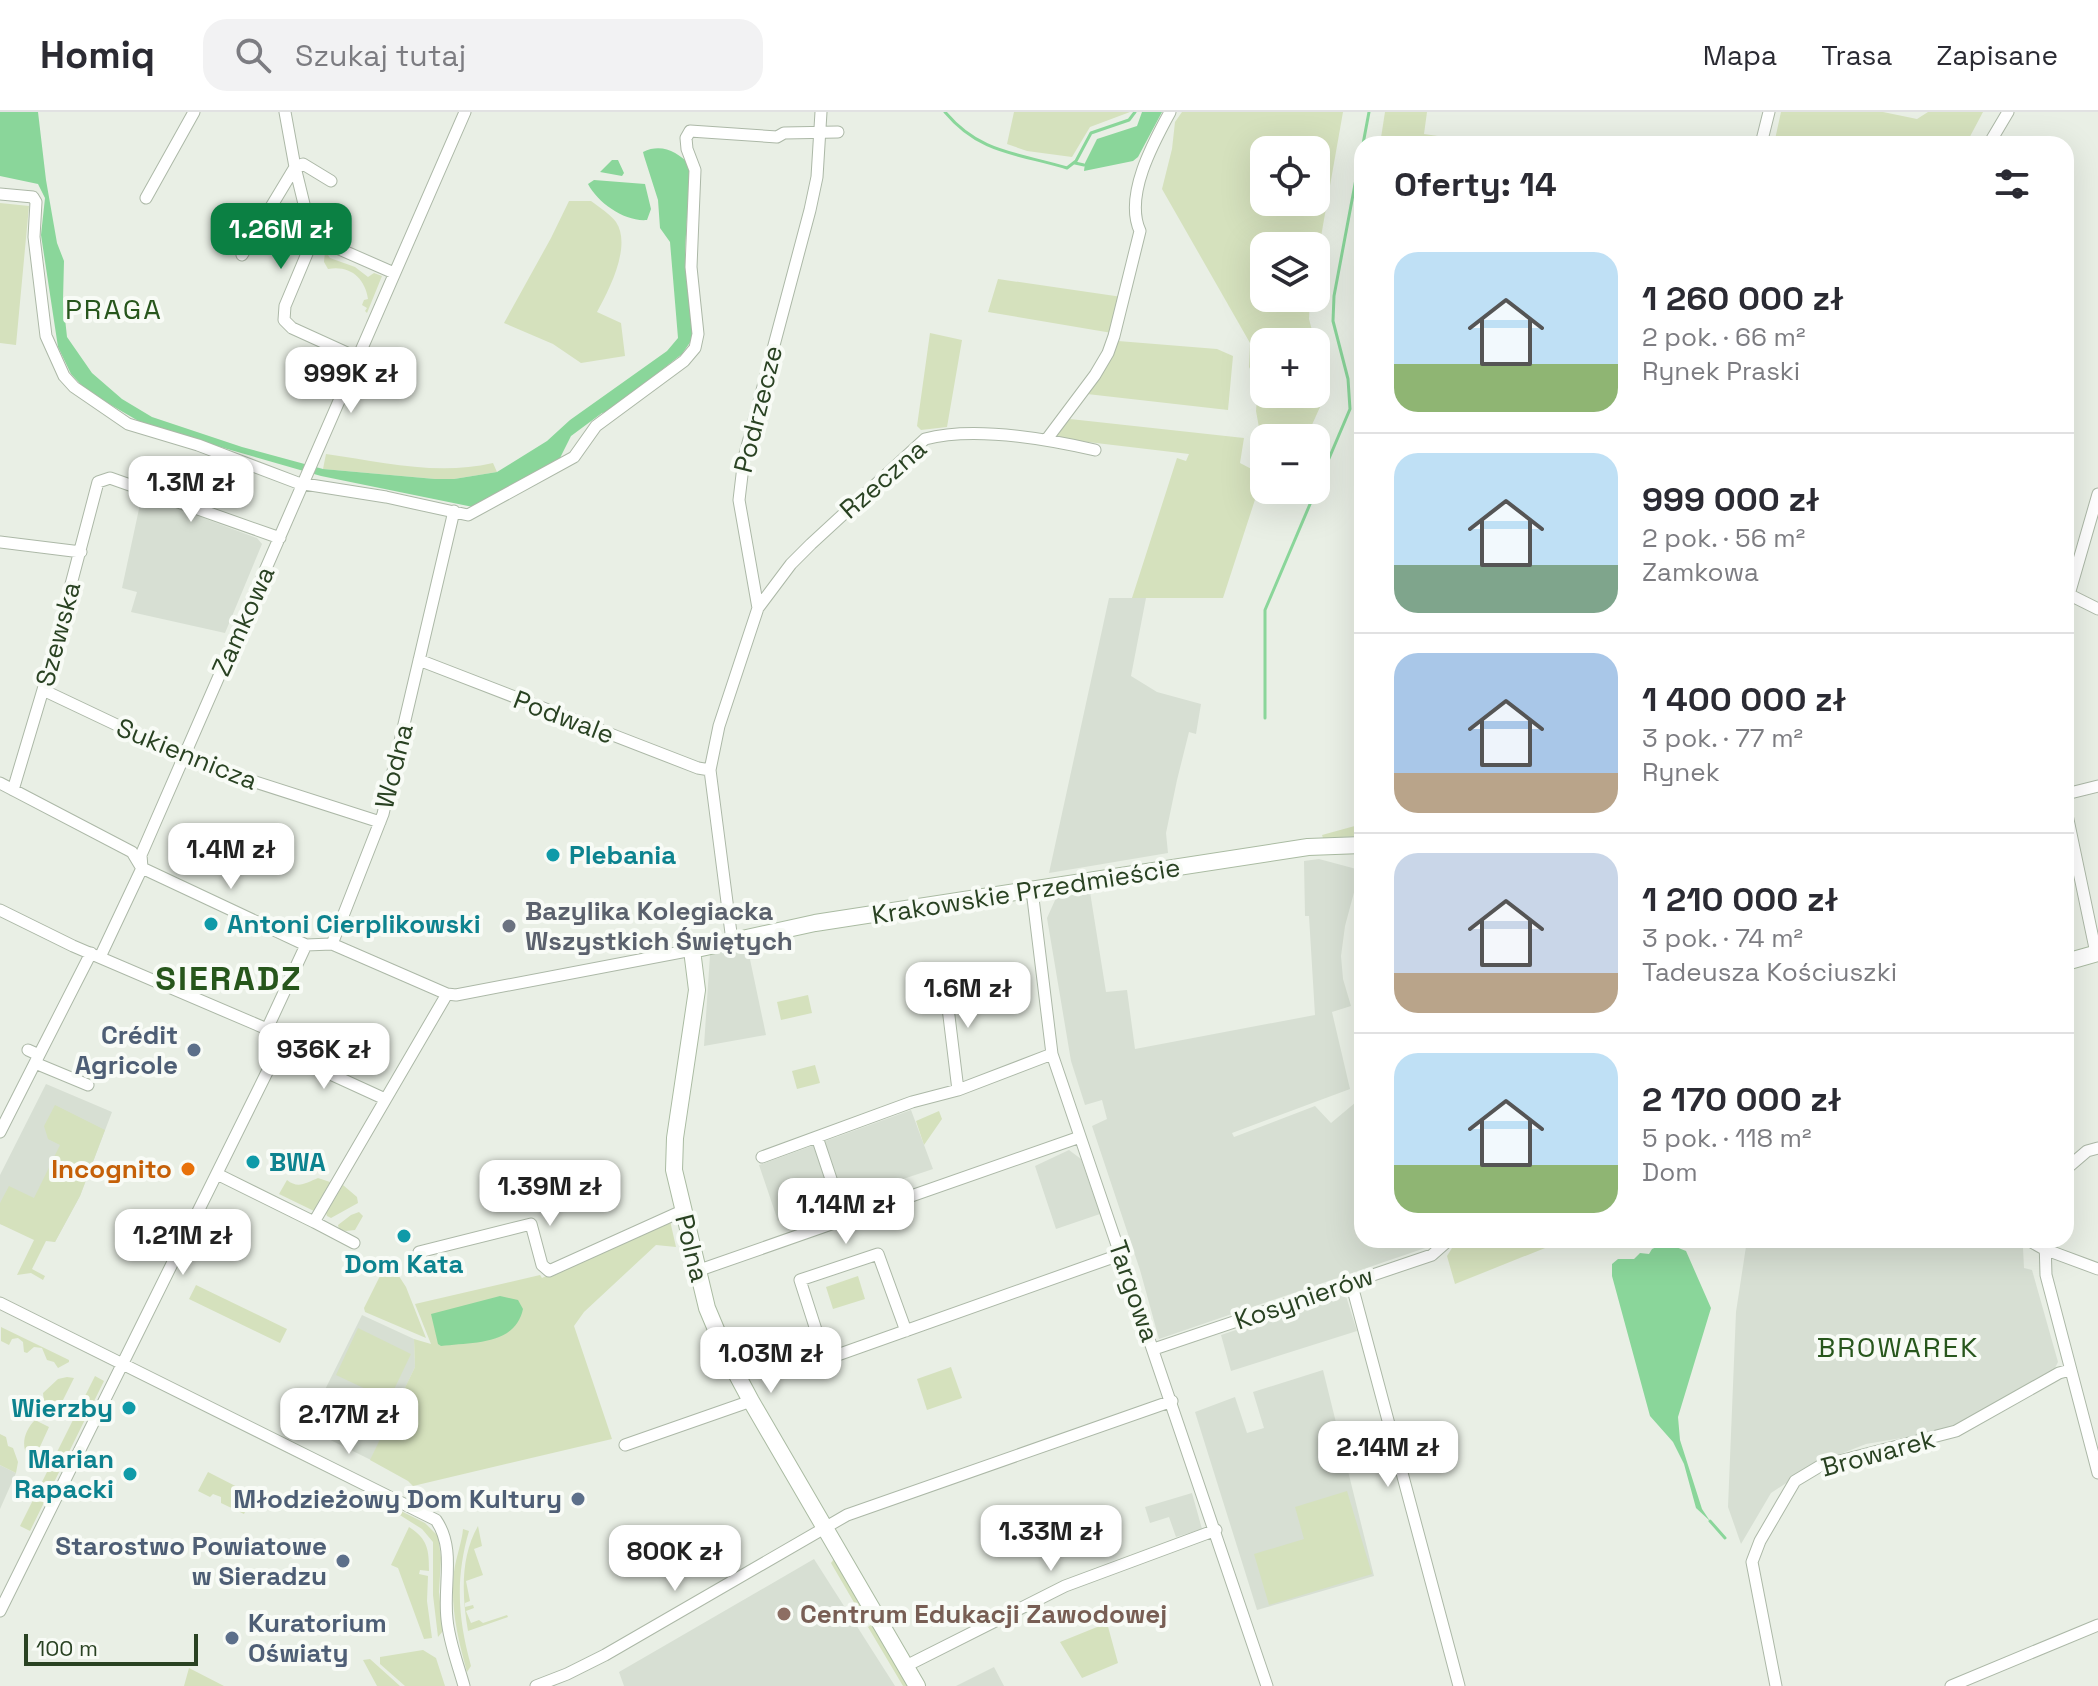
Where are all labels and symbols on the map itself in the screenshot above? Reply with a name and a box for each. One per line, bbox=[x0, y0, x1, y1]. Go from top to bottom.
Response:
pin: 1.26M zł bbox=[198, 203, 364, 271]
district label: PRAGA bbox=[65, 291, 163, 327]
street label: Podrzecze bbox=[726, 342, 790, 476]
pin: 999K zł bbox=[277, 347, 425, 415]
street label: Rzeczna bbox=[832, 432, 934, 526]
pin: 1.3M zł bbox=[117, 456, 265, 524]
street label: Zamkowa bbox=[204, 561, 282, 681]
street label: Szewska bbox=[28, 578, 88, 690]
street label: Podwale bbox=[509, 682, 619, 752]
street label: Sukiennicza bbox=[111, 710, 263, 798]
street label: Wodna bbox=[367, 720, 421, 812]
pin: 1.4M zł bbox=[157, 823, 305, 891]
place label: Plebania bbox=[569, 838, 676, 872]
marker: Plebania bbox=[544, 846, 562, 864]
street label: Krakowskie Przedmieście bbox=[869, 850, 1183, 932]
place label: Bazylika Kolegiacka Wszystkich Świętych bbox=[525, 894, 793, 958]
place label: Antoni Cierplikowski bbox=[227, 907, 481, 941]
marker: Antoni Cierplikowski bbox=[202, 915, 220, 933]
marker: Bazylika Kolegiacka Wszystkich Świętych bbox=[500, 917, 518, 935]
district label: SIERADZ bbox=[155, 957, 303, 1000]
pin: 1.6M zł bbox=[894, 962, 1042, 1030]
place label: Crédit Agricole bbox=[75, 1018, 178, 1082]
pin: 936K zł bbox=[250, 1023, 398, 1091]
marker: Crédit Agricole bbox=[185, 1041, 203, 1059]
place label: BWA bbox=[269, 1145, 326, 1179]
place label: Incognito bbox=[51, 1152, 172, 1186]
marker: BWA bbox=[244, 1153, 262, 1171]
marker: Incognito bbox=[179, 1160, 197, 1178]
pin: 1.39M zł bbox=[467, 1160, 633, 1228]
pin: 1.14M zł bbox=[763, 1178, 929, 1246]
pin: 1.21M zł bbox=[100, 1209, 266, 1277]
street label: Polna bbox=[667, 1211, 717, 1285]
marker: Dom Kata bbox=[395, 1227, 413, 1245]
street label: Targowa bbox=[1101, 1236, 1167, 1346]
place label: Dom Kata bbox=[344, 1247, 464, 1281]
street label: Kosynierów bbox=[1230, 1258, 1378, 1338]
pin: 1.03M zł bbox=[688, 1327, 854, 1395]
district label: BROWAREK bbox=[1817, 1329, 1979, 1365]
pin: 2.17M zł bbox=[266, 1388, 432, 1456]
place label: Wierzby bbox=[11, 1391, 113, 1425]
marker: Wierzby bbox=[120, 1399, 138, 1417]
pin: 2.14M zł bbox=[1305, 1421, 1471, 1489]
street label: Browarek bbox=[1817, 1421, 1939, 1485]
place label: Marian Rapacki bbox=[14, 1442, 114, 1506]
marker: Marian Rapacki bbox=[121, 1465, 139, 1483]
place label: Młodzieżowy Dom Kultury bbox=[233, 1482, 562, 1516]
marker: Młodzieżowy Dom Kultury bbox=[569, 1490, 587, 1508]
pin: 1.33M zł bbox=[968, 1505, 1134, 1573]
pin: 800K zł bbox=[601, 1525, 749, 1593]
place label: Starostwo Powiatowe w Sieradzu bbox=[55, 1529, 327, 1593]
marker: Starostwo Powiatowe w Sieradzu bbox=[334, 1552, 352, 1570]
place label: Centrum Edukacji Zawodowej bbox=[800, 1597, 1167, 1631]
marker: Centrum Edukacji Zawodowej bbox=[775, 1605, 793, 1623]
place label: Kuratorium Oświaty bbox=[248, 1606, 387, 1670]
marker: Kuratorium Oświaty bbox=[223, 1629, 241, 1647]
scale bar bbox=[24, 1630, 198, 1666]

